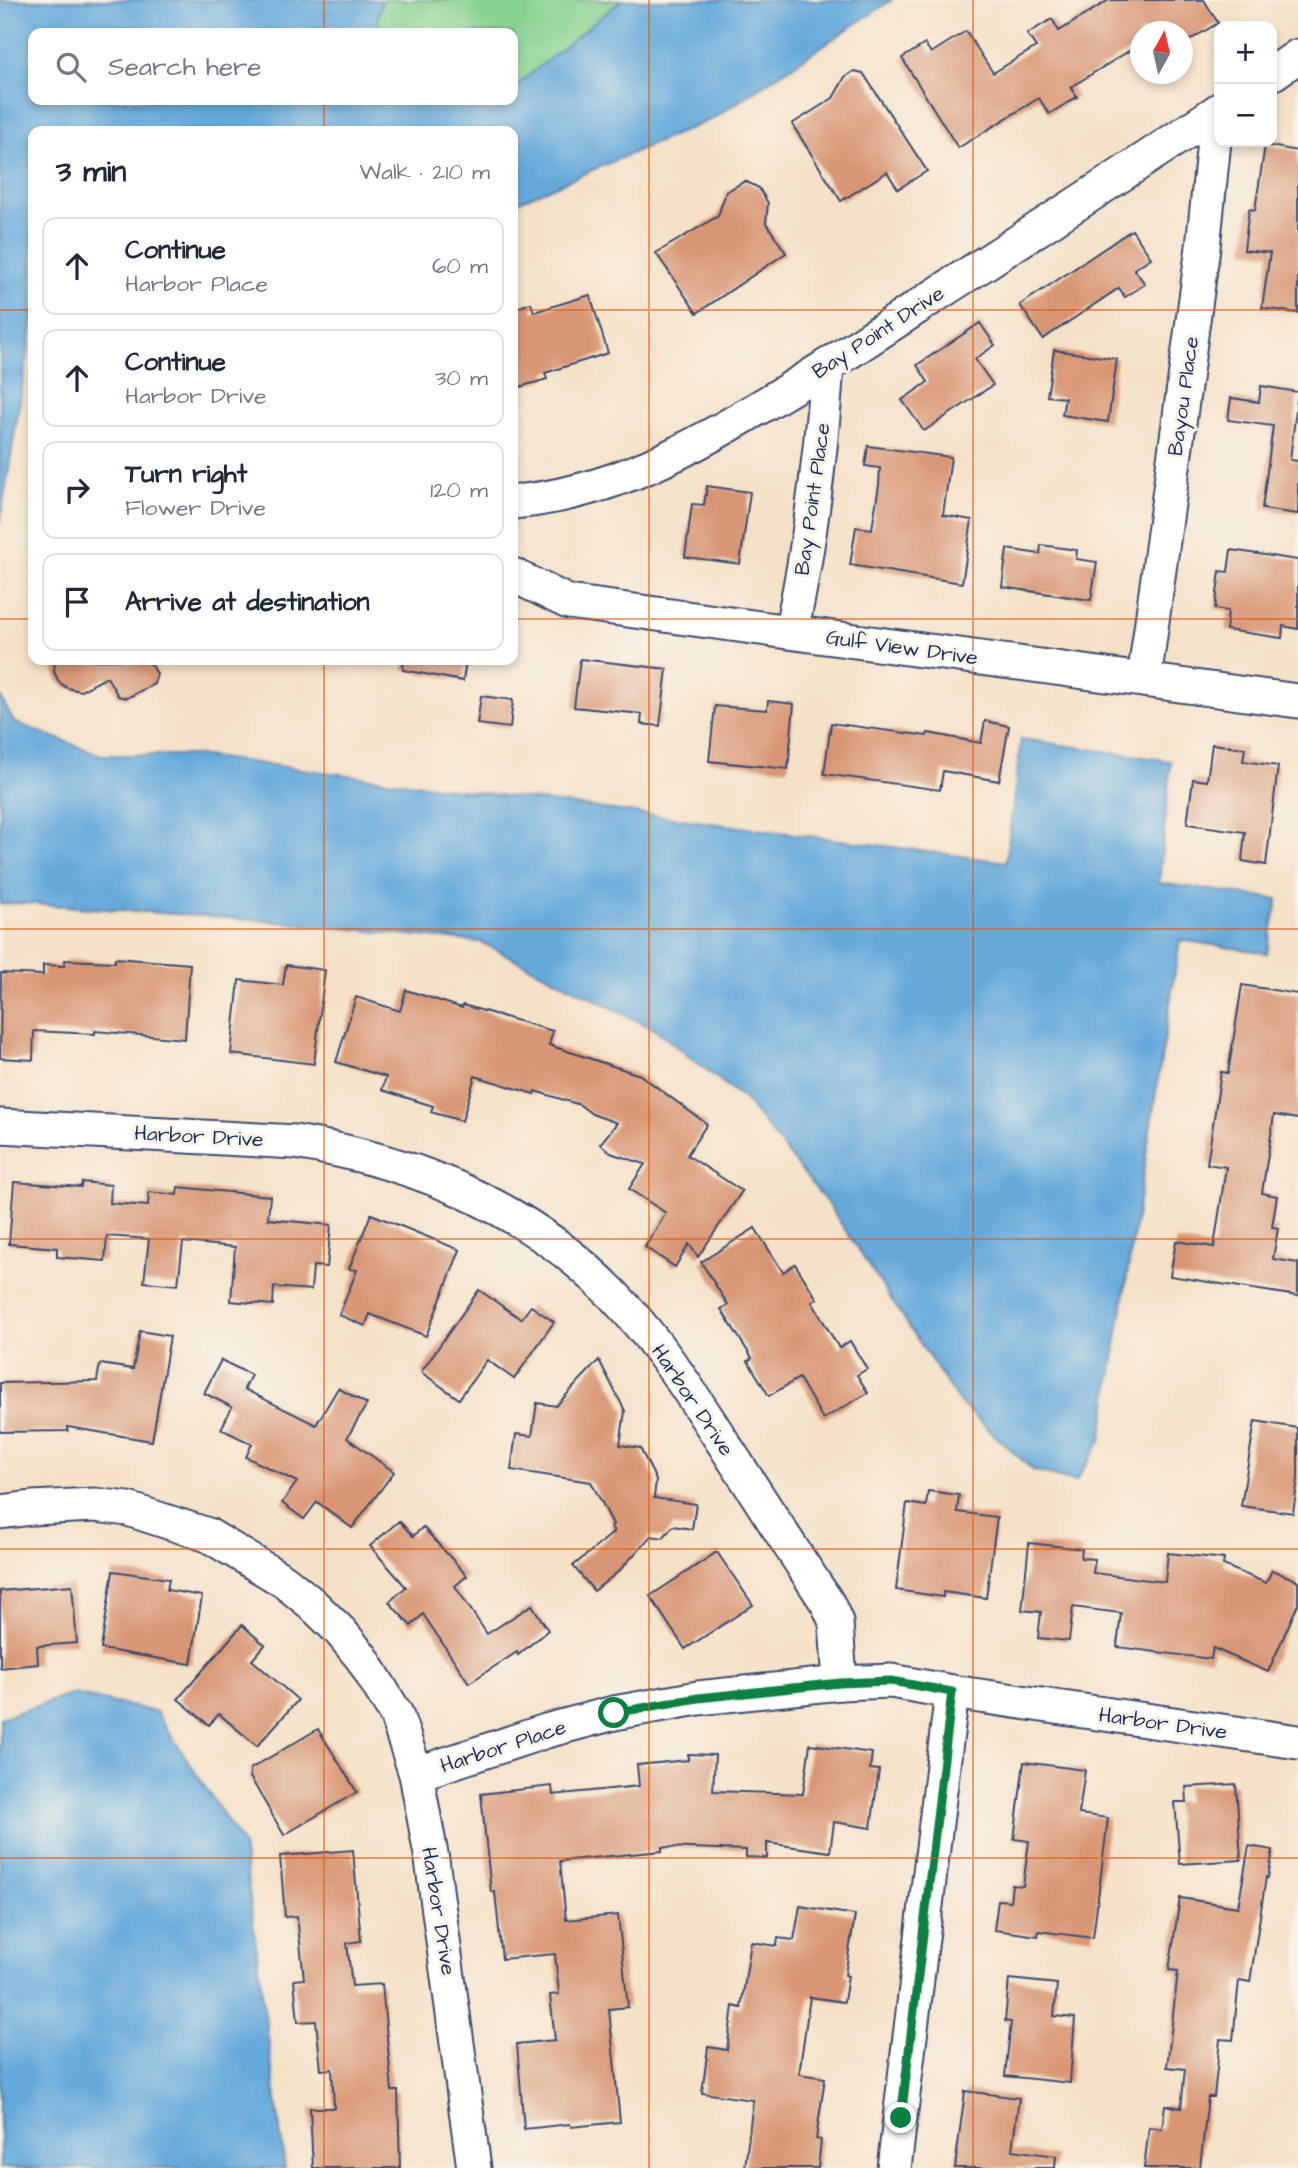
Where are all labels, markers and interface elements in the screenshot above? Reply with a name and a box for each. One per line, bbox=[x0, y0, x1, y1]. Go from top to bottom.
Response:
north arrow bbox=[1130, 21, 1193, 84]
map controls bbox=[1214, 21, 1277, 147]
button: + bbox=[1214, 21, 1277, 84]
search box bbox=[28, 28, 518, 105]
icon: search bbox=[52, 48, 90, 86]
text: Search here bbox=[108, 49, 261, 85]
button: − bbox=[1214, 84, 1277, 147]
text: 3 min bbox=[56, 151, 126, 193]
text: Walk · 210 m bbox=[360, 156, 490, 188]
text: Continue bbox=[125, 232, 226, 268]
icon: ahead bbox=[58, 247, 96, 285]
text: 60 m bbox=[432, 250, 488, 282]
text: Harbor Place bbox=[125, 268, 268, 300]
street label: Bay Point Drive bbox=[807, 279, 951, 388]
street label: Bayou Place bbox=[1161, 335, 1208, 458]
text: Continue bbox=[125, 344, 226, 380]
icon: ahead bbox=[58, 359, 96, 397]
text: 30 m bbox=[435, 362, 488, 394]
text: Harbor Drive bbox=[125, 380, 267, 412]
street label: Bay Point Place bbox=[787, 421, 840, 577]
text: Turn right bbox=[125, 456, 247, 492]
icon: right bbox=[58, 471, 96, 509]
text: 120 m bbox=[430, 474, 488, 506]
text: Flower Drive bbox=[125, 492, 266, 524]
icon: arrive bbox=[58, 583, 96, 621]
text: Arrive at destination bbox=[125, 584, 370, 620]
street label: Gulf View Drive bbox=[824, 622, 980, 673]
street label: Harbor Drive bbox=[134, 1119, 264, 1154]
street label: Harbor Drive bbox=[644, 1339, 741, 1462]
route start bbox=[598, 1697, 629, 1728]
street label: Harbor Drive bbox=[1097, 1700, 1229, 1747]
street label: Harbor Place bbox=[437, 1713, 570, 1780]
street label: Harbor Drive bbox=[414, 1845, 463, 1977]
route end bbox=[885, 2102, 916, 2133]

